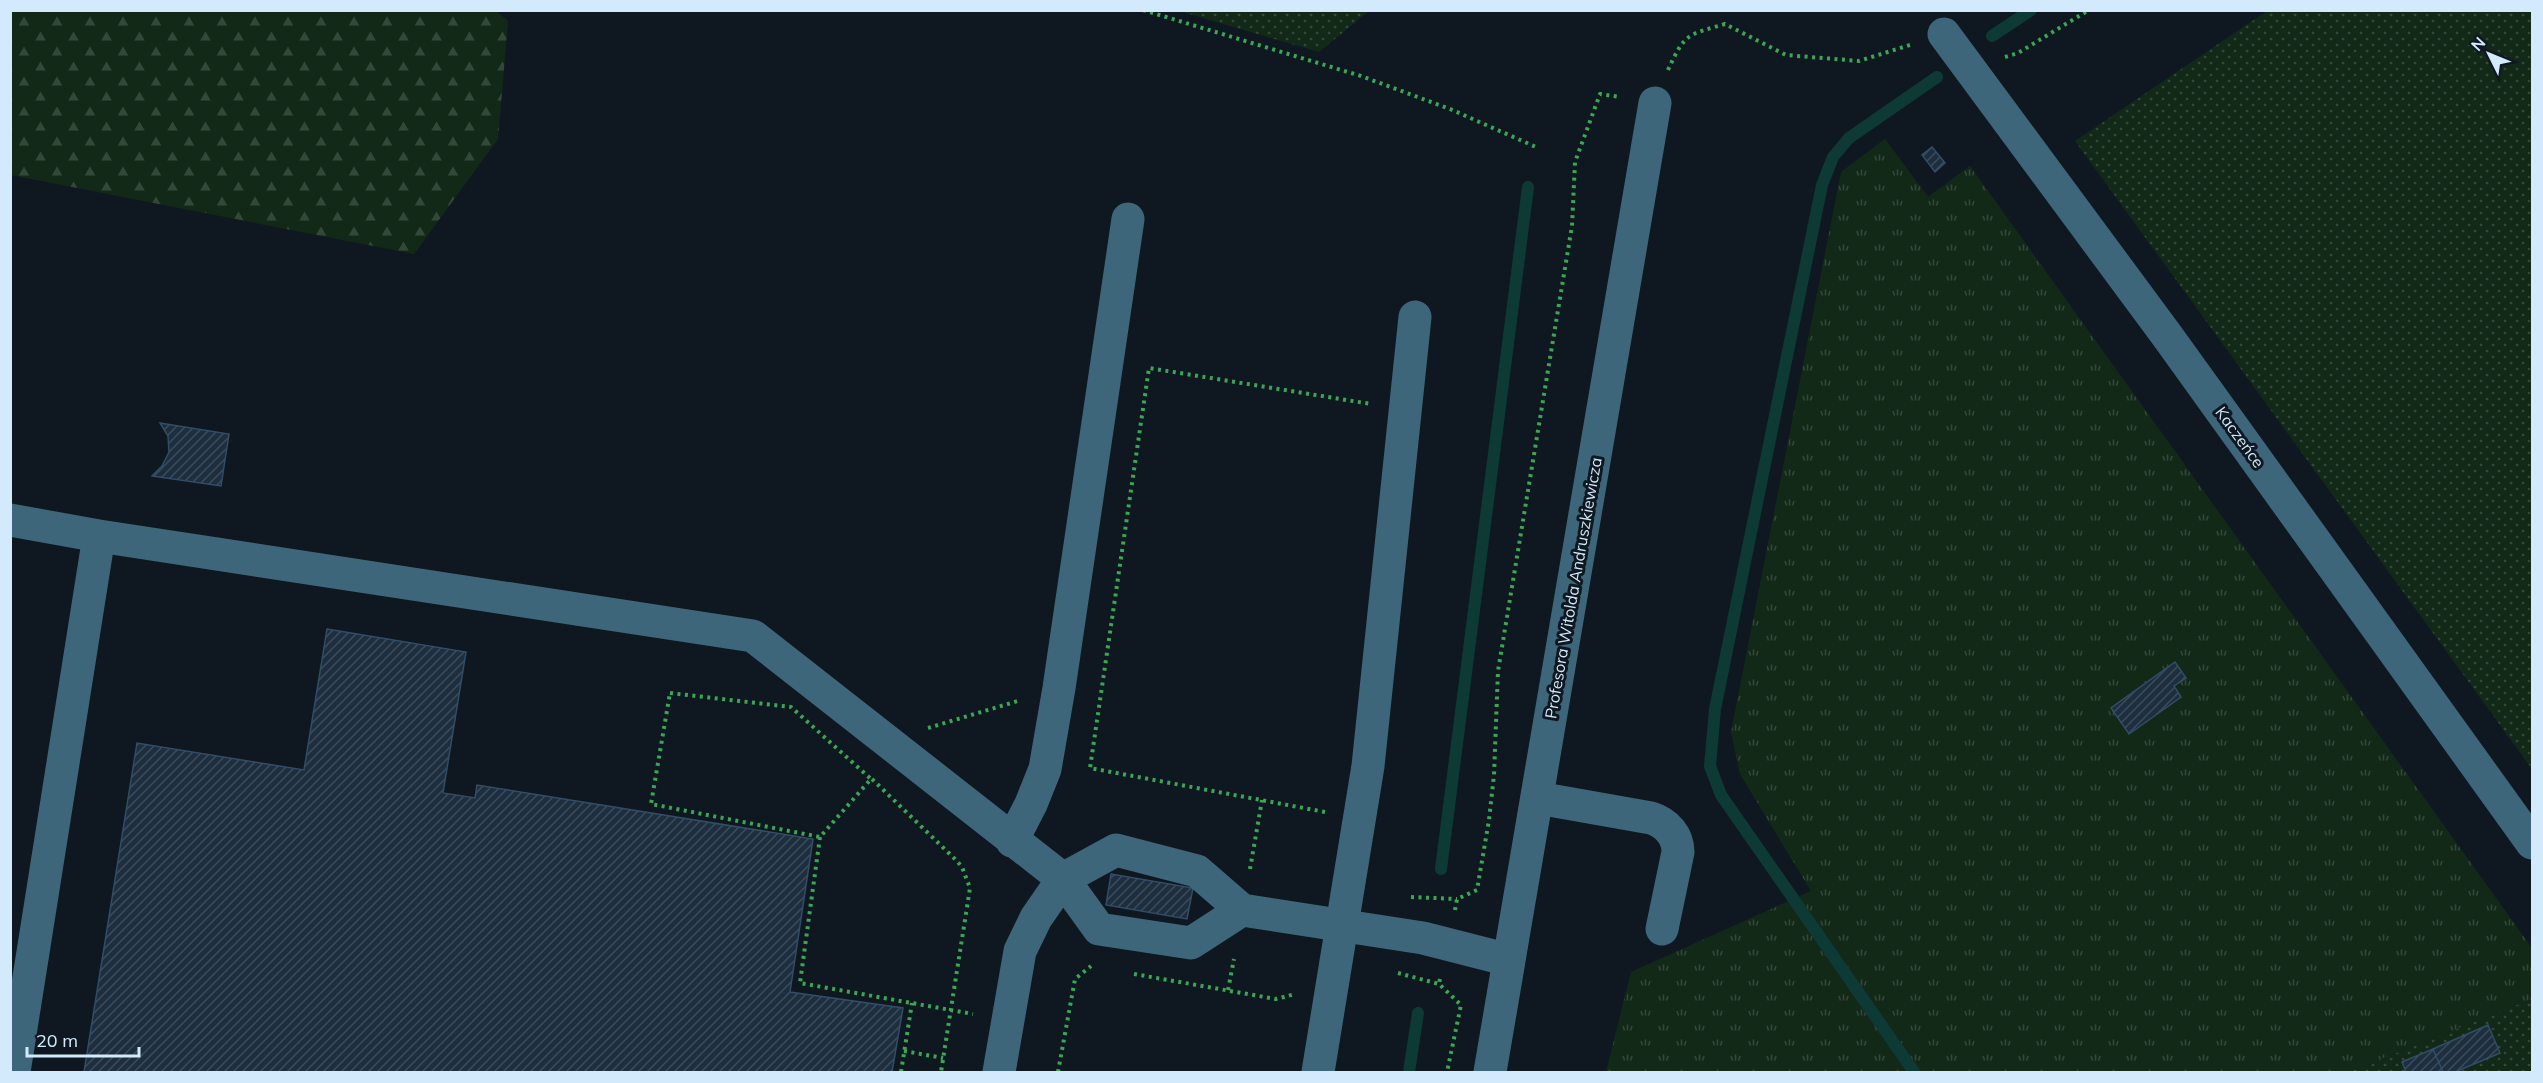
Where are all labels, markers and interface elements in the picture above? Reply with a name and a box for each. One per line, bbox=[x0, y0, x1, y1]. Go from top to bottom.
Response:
north arrow bbox=[2459, 24, 2519, 84]
text: N bbox=[2467, 33, 2489, 55]
street label: Kaczeńce bbox=[2211, 403, 2269, 471]
street label: Profesora Witolda Andruszkiewicza bbox=[1540, 456, 1606, 720]
scale bar bbox=[27, 1020, 140, 1058]
text: 20 m bbox=[36, 1029, 78, 1052]

